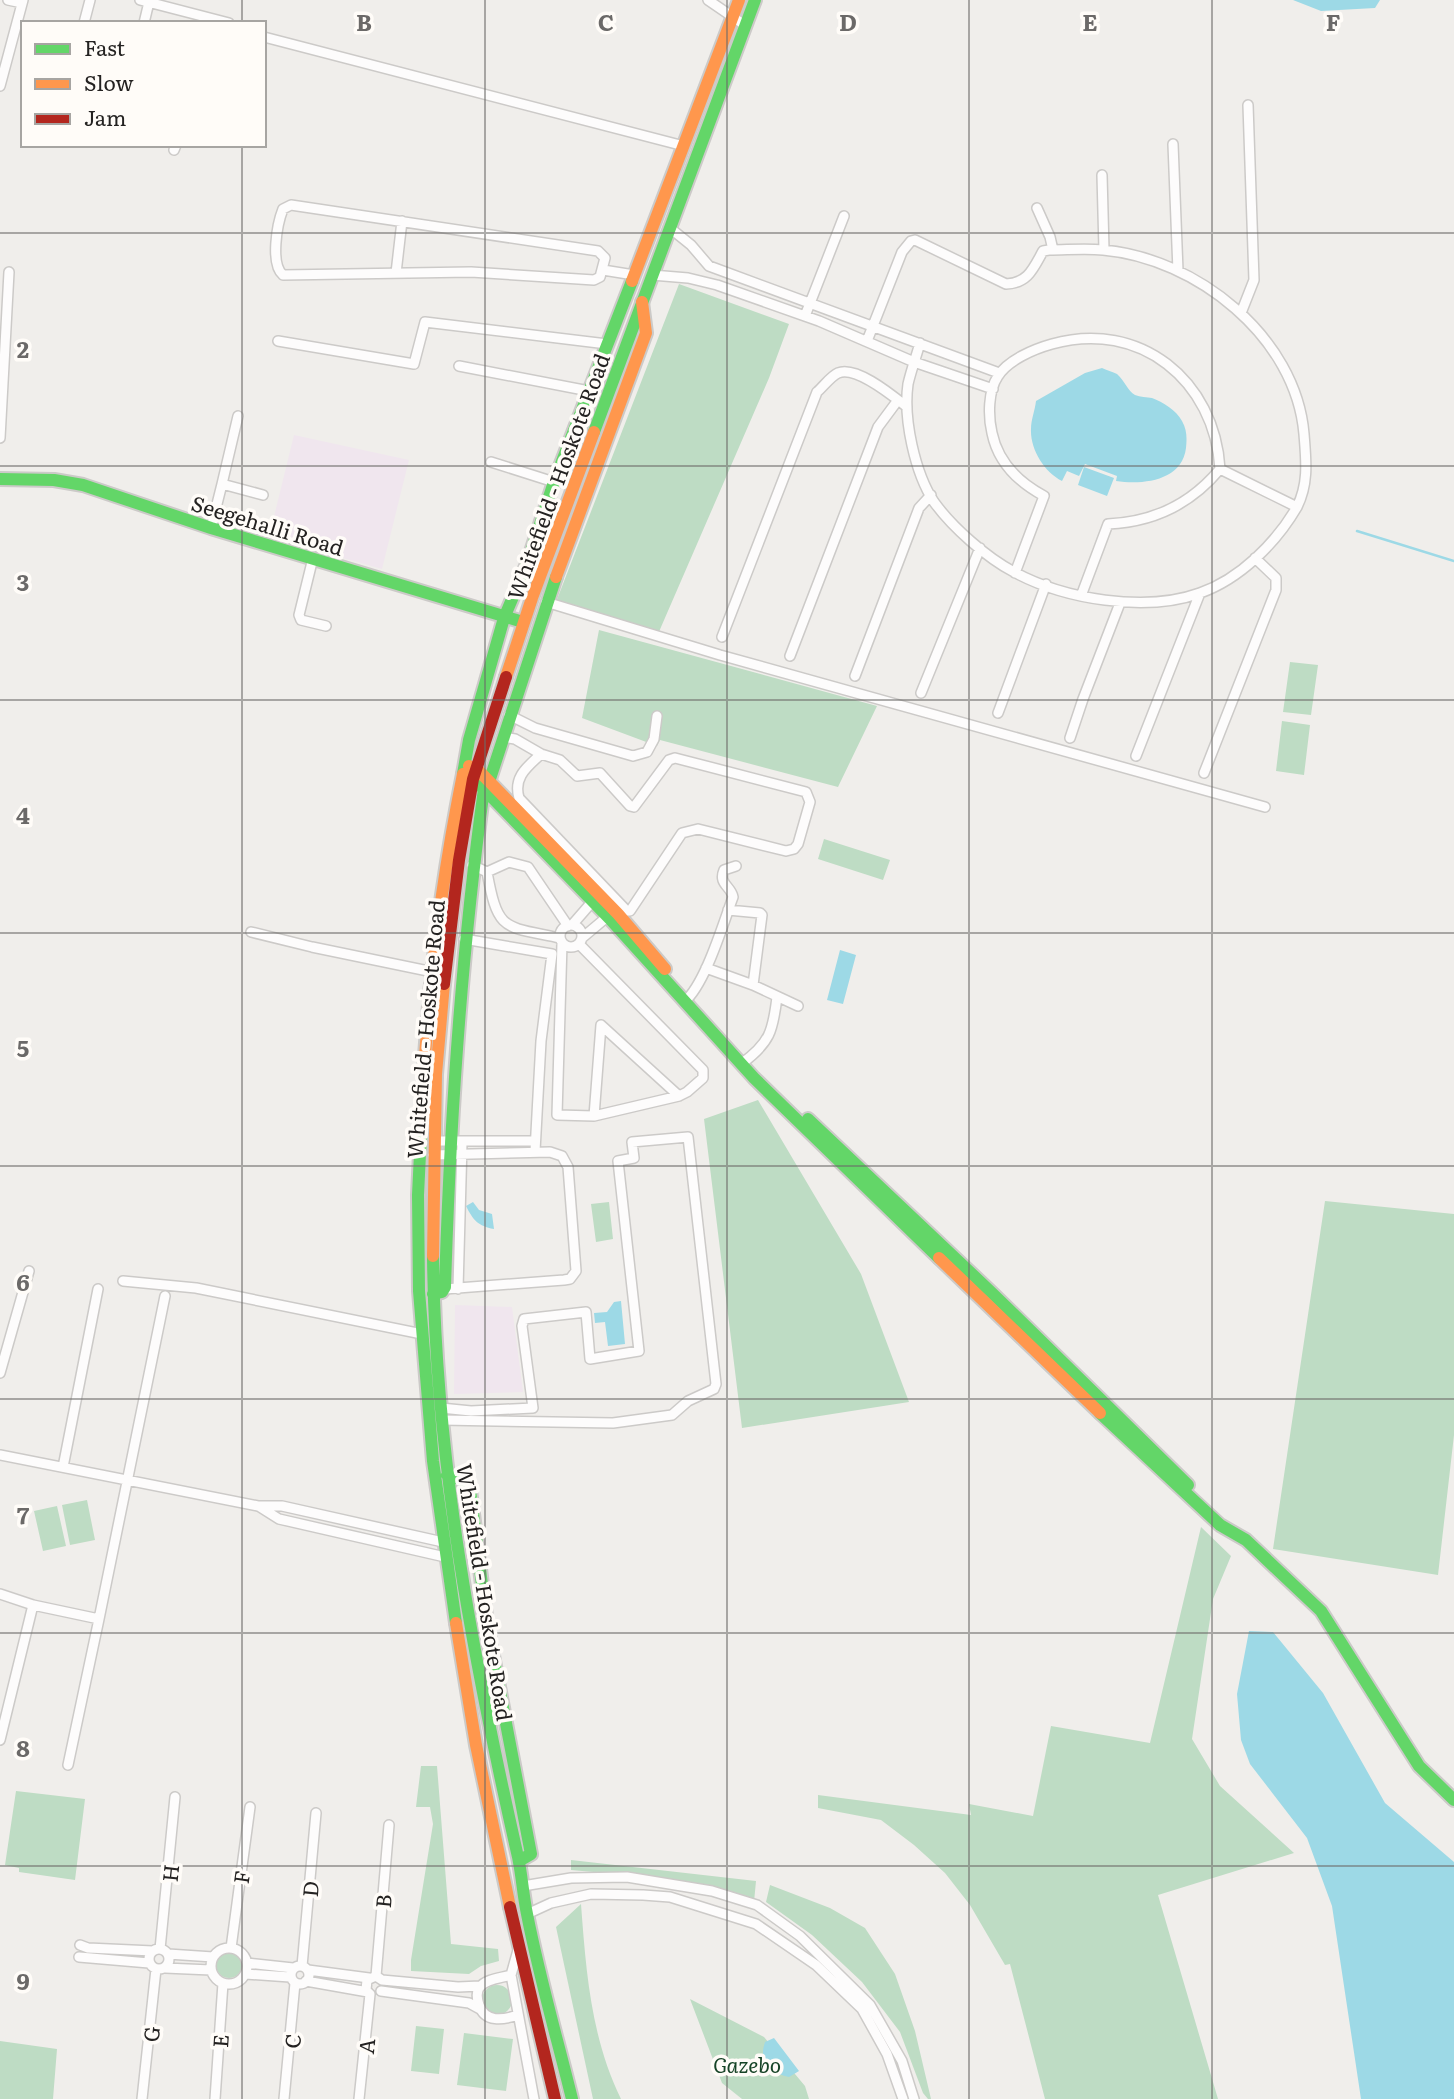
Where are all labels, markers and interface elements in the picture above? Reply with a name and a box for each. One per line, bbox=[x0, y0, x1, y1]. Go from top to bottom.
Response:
text: B bbox=[356, 4, 372, 38]
text: C bbox=[598, 4, 614, 38]
text: D bbox=[839, 4, 857, 38]
text: E bbox=[1082, 4, 1098, 38]
text: F bbox=[1326, 4, 1341, 38]
legend bbox=[21, 21, 266, 147]
text: Fast bbox=[84, 31, 125, 62]
text: Slow bbox=[84, 66, 134, 97]
text: Jam bbox=[84, 101, 126, 132]
text: 2 bbox=[17, 331, 29, 365]
street label: Whitefield - Hoskote Road bbox=[498, 348, 616, 603]
street label: Seegehalli Road bbox=[188, 486, 348, 562]
text: 3 bbox=[17, 564, 29, 598]
text: 4 bbox=[16, 797, 30, 831]
street label: Whitefield - Hoskote Road bbox=[397, 898, 451, 1160]
text: 5 bbox=[17, 1030, 29, 1064]
text: 6 bbox=[16, 1264, 30, 1298]
street label: Whitefield - Hoskote Road bbox=[450, 1461, 522, 1723]
text: 7 bbox=[17, 1497, 30, 1531]
text: 8 bbox=[16, 1730, 30, 1764]
street label: H bbox=[153, 1863, 185, 1883]
street label: F bbox=[224, 1868, 256, 1886]
street label: D bbox=[293, 1880, 325, 1898]
street label: B bbox=[366, 1893, 398, 1909]
text: 9 bbox=[16, 1963, 30, 1997]
street label: G bbox=[134, 2024, 166, 2043]
street label: C bbox=[275, 2032, 307, 2050]
street label: E bbox=[203, 2033, 235, 2049]
street label: A bbox=[349, 2036, 381, 2055]
park label: Gazebo bbox=[713, 2048, 781, 2079]

